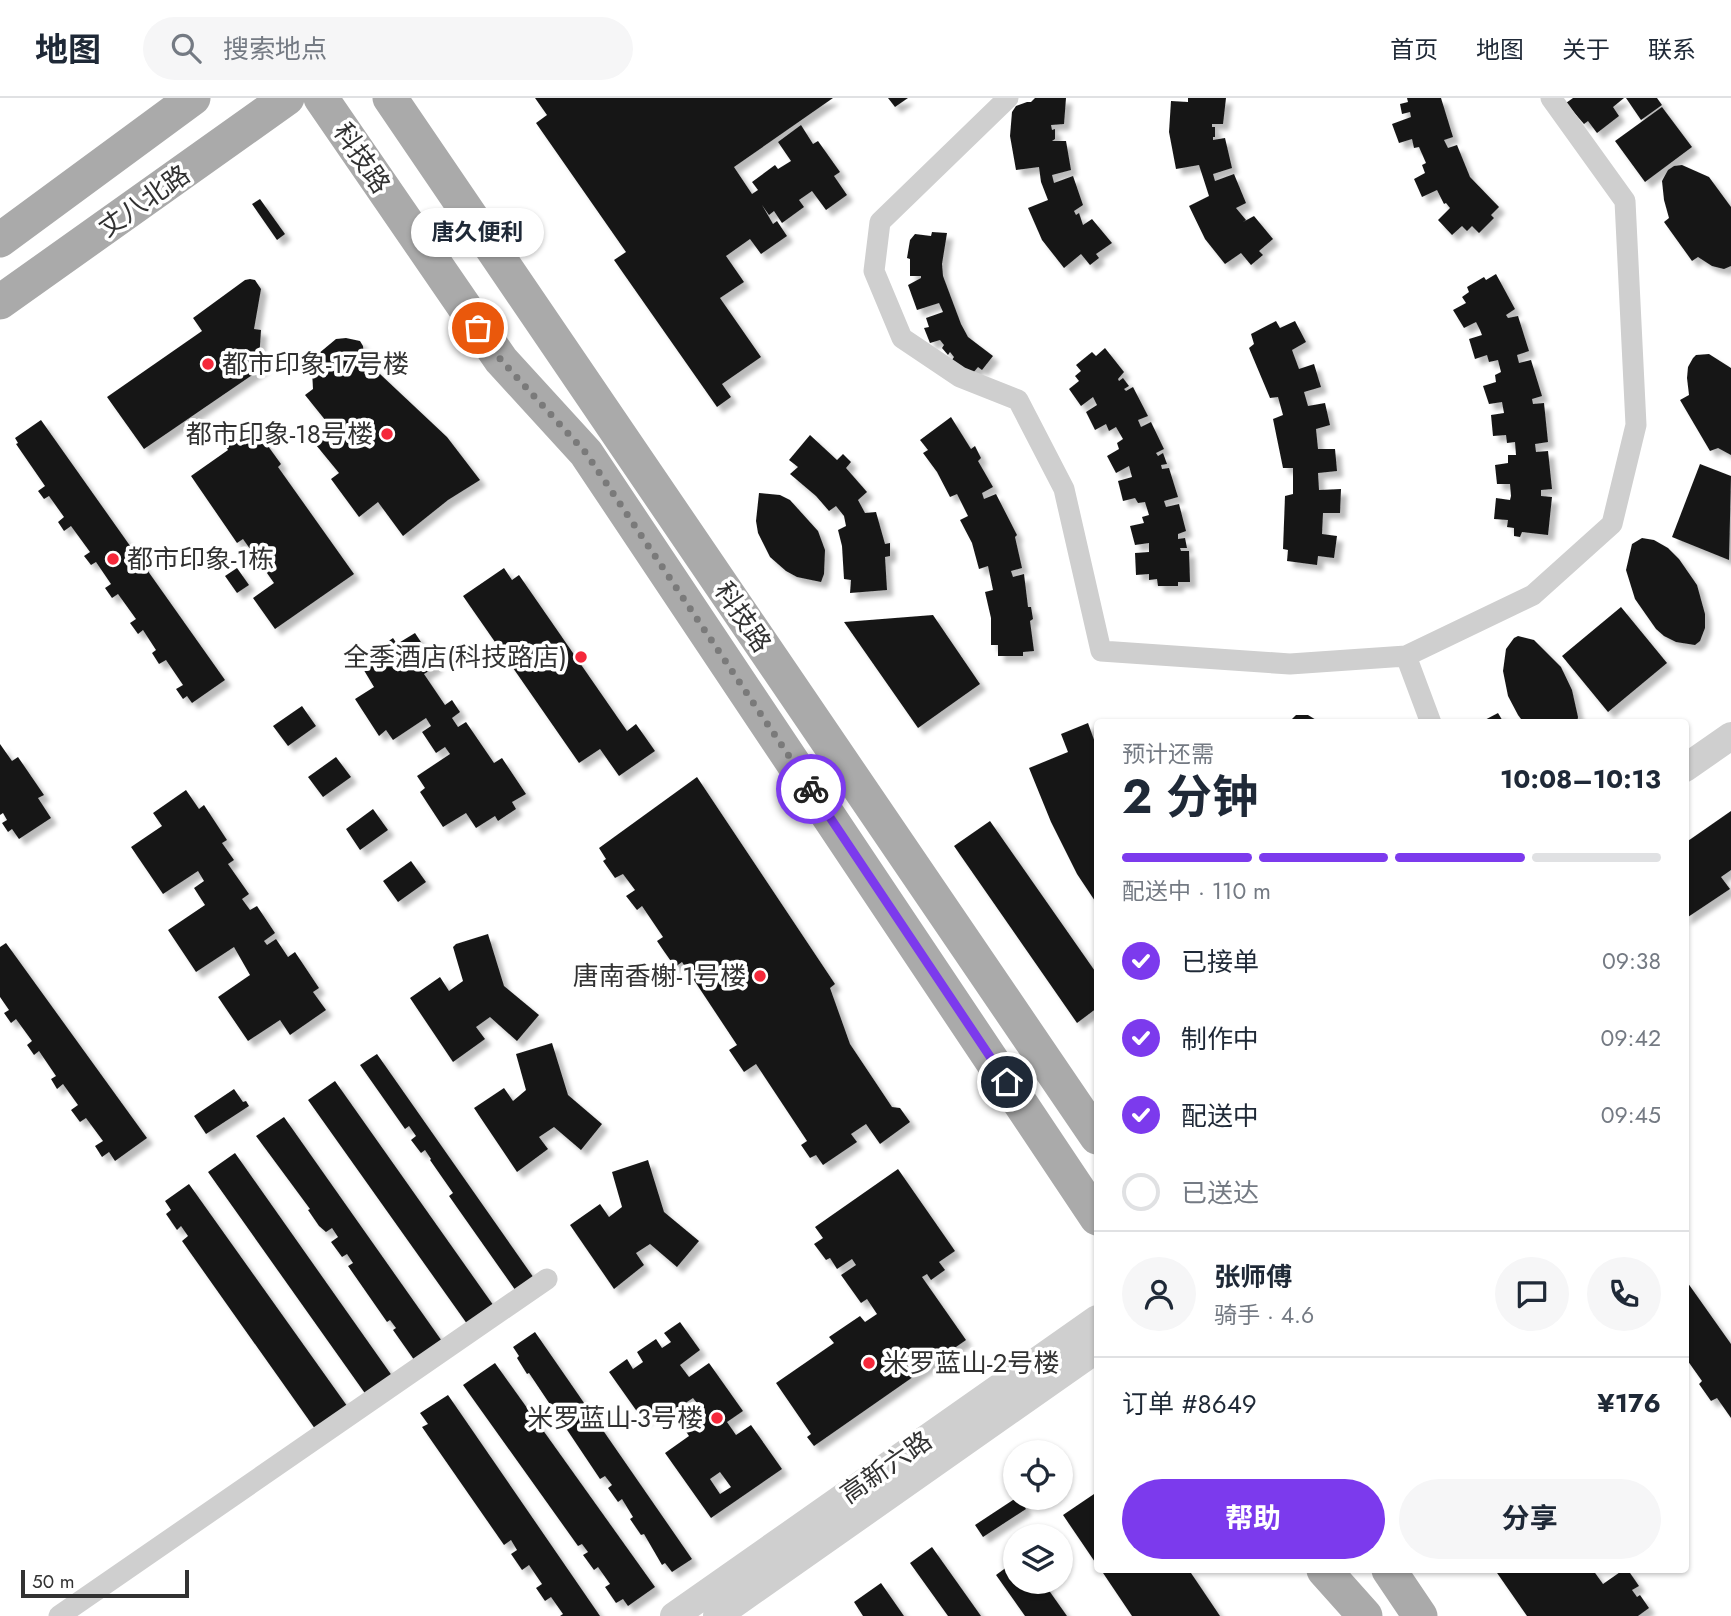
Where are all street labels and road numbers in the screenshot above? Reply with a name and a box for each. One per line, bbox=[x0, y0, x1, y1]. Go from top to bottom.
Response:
street label: 科技路 bbox=[324, 115, 400, 201]
street label: 丈八北路 bbox=[90, 156, 198, 246]
street label: 科技路 bbox=[705, 574, 781, 660]
street label: 高新六路 bbox=[832, 1422, 940, 1512]

